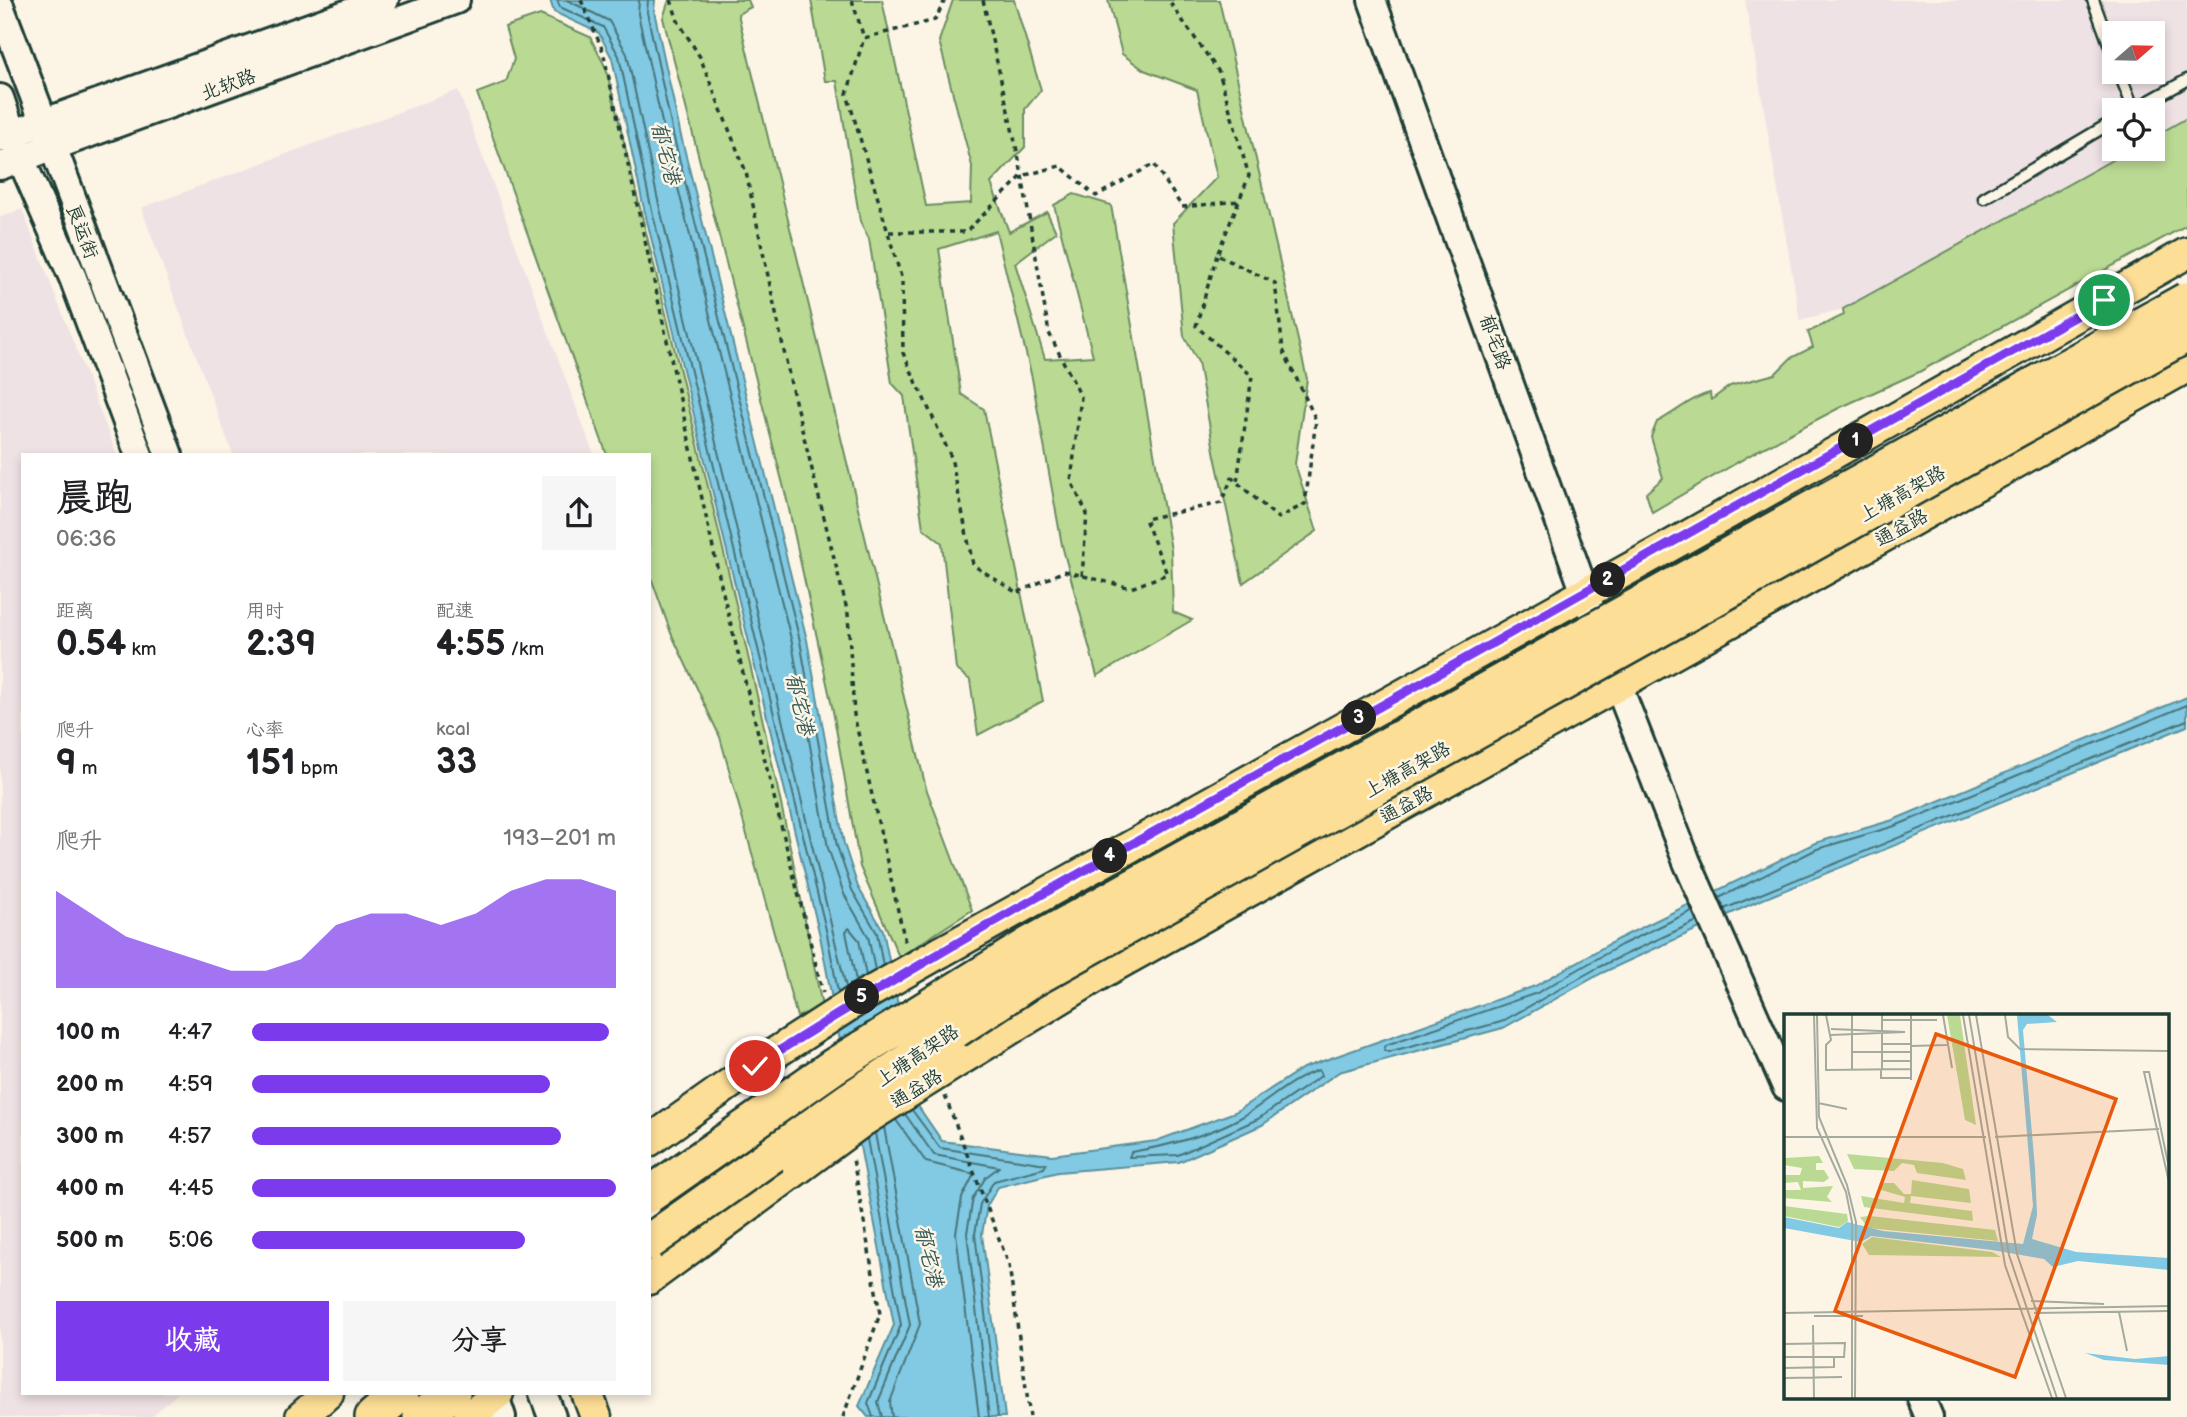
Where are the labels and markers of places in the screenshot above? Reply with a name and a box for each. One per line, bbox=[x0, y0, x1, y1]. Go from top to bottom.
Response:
pin bbox=[2074, 270, 2134, 330]
pin: 1 bbox=[1839, 424, 1874, 458]
pin: 2 bbox=[1590, 562, 1626, 598]
pin: 3 bbox=[1342, 700, 1376, 736]
pin: 4 bbox=[1092, 838, 1128, 874]
pin: 5 bbox=[844, 979, 880, 1014]
pin bbox=[725, 1036, 785, 1096]

